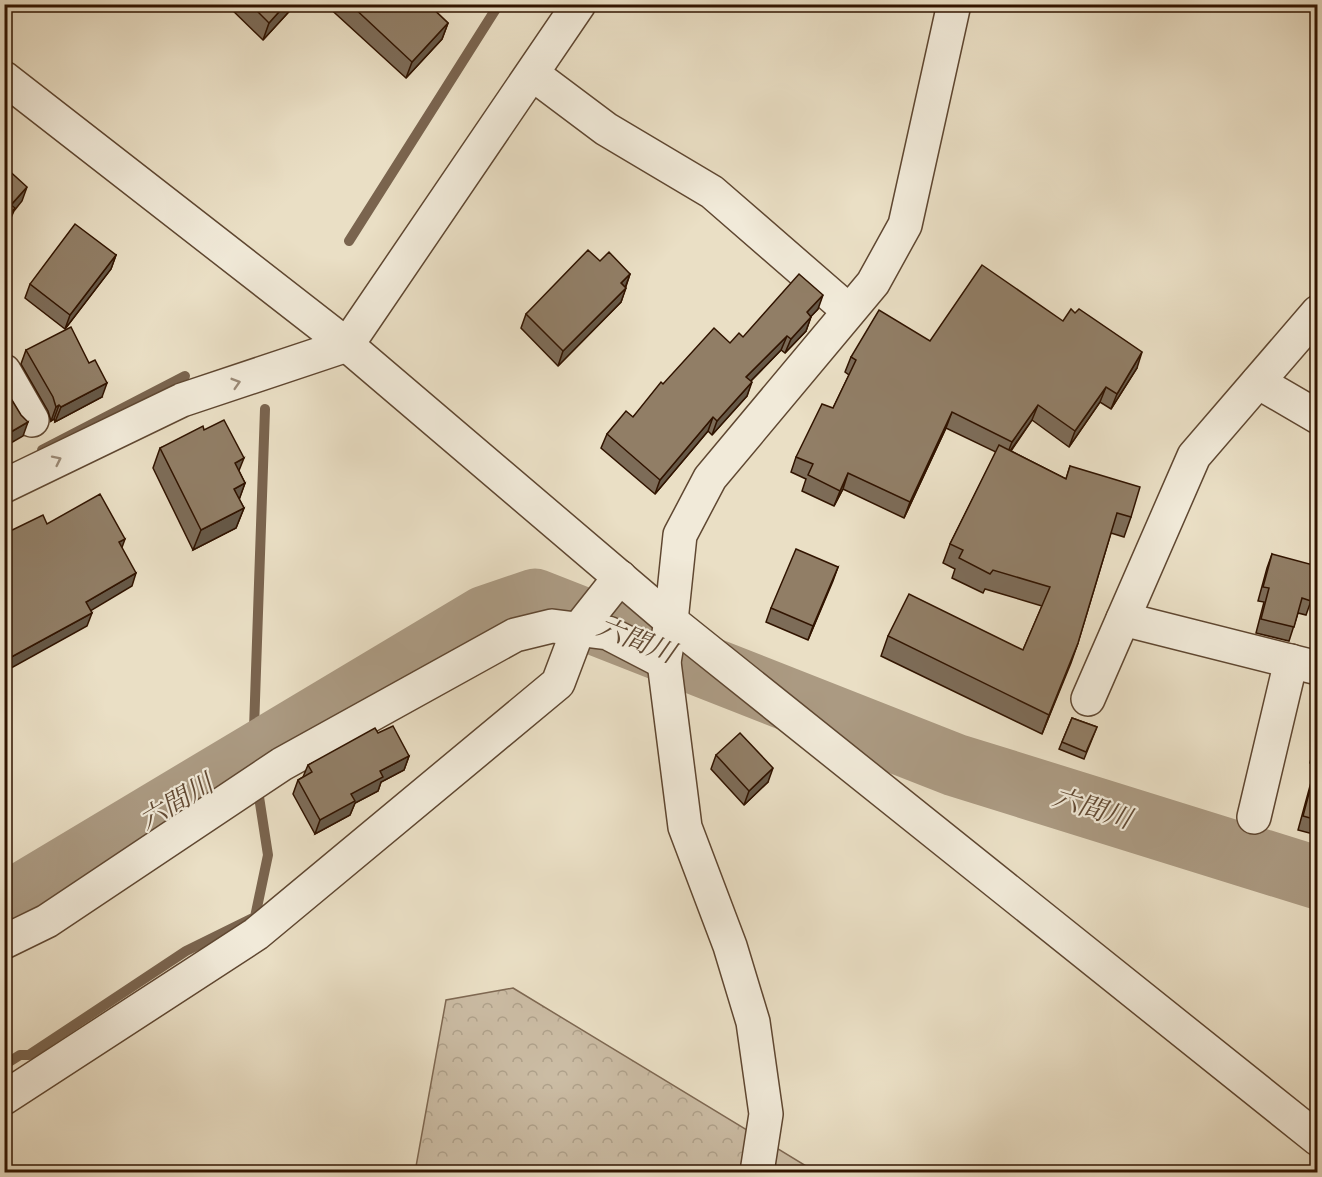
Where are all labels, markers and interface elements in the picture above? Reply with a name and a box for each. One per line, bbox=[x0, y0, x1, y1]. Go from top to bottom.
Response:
one-way arrow bbox=[230, 378, 241, 390]
one-way arrow bbox=[51, 456, 61, 467]
water label: 六間川 bbox=[592, 611, 682, 671]
water label: 六間川 bbox=[133, 766, 222, 837]
water label: 六間川 bbox=[1048, 781, 1138, 837]

